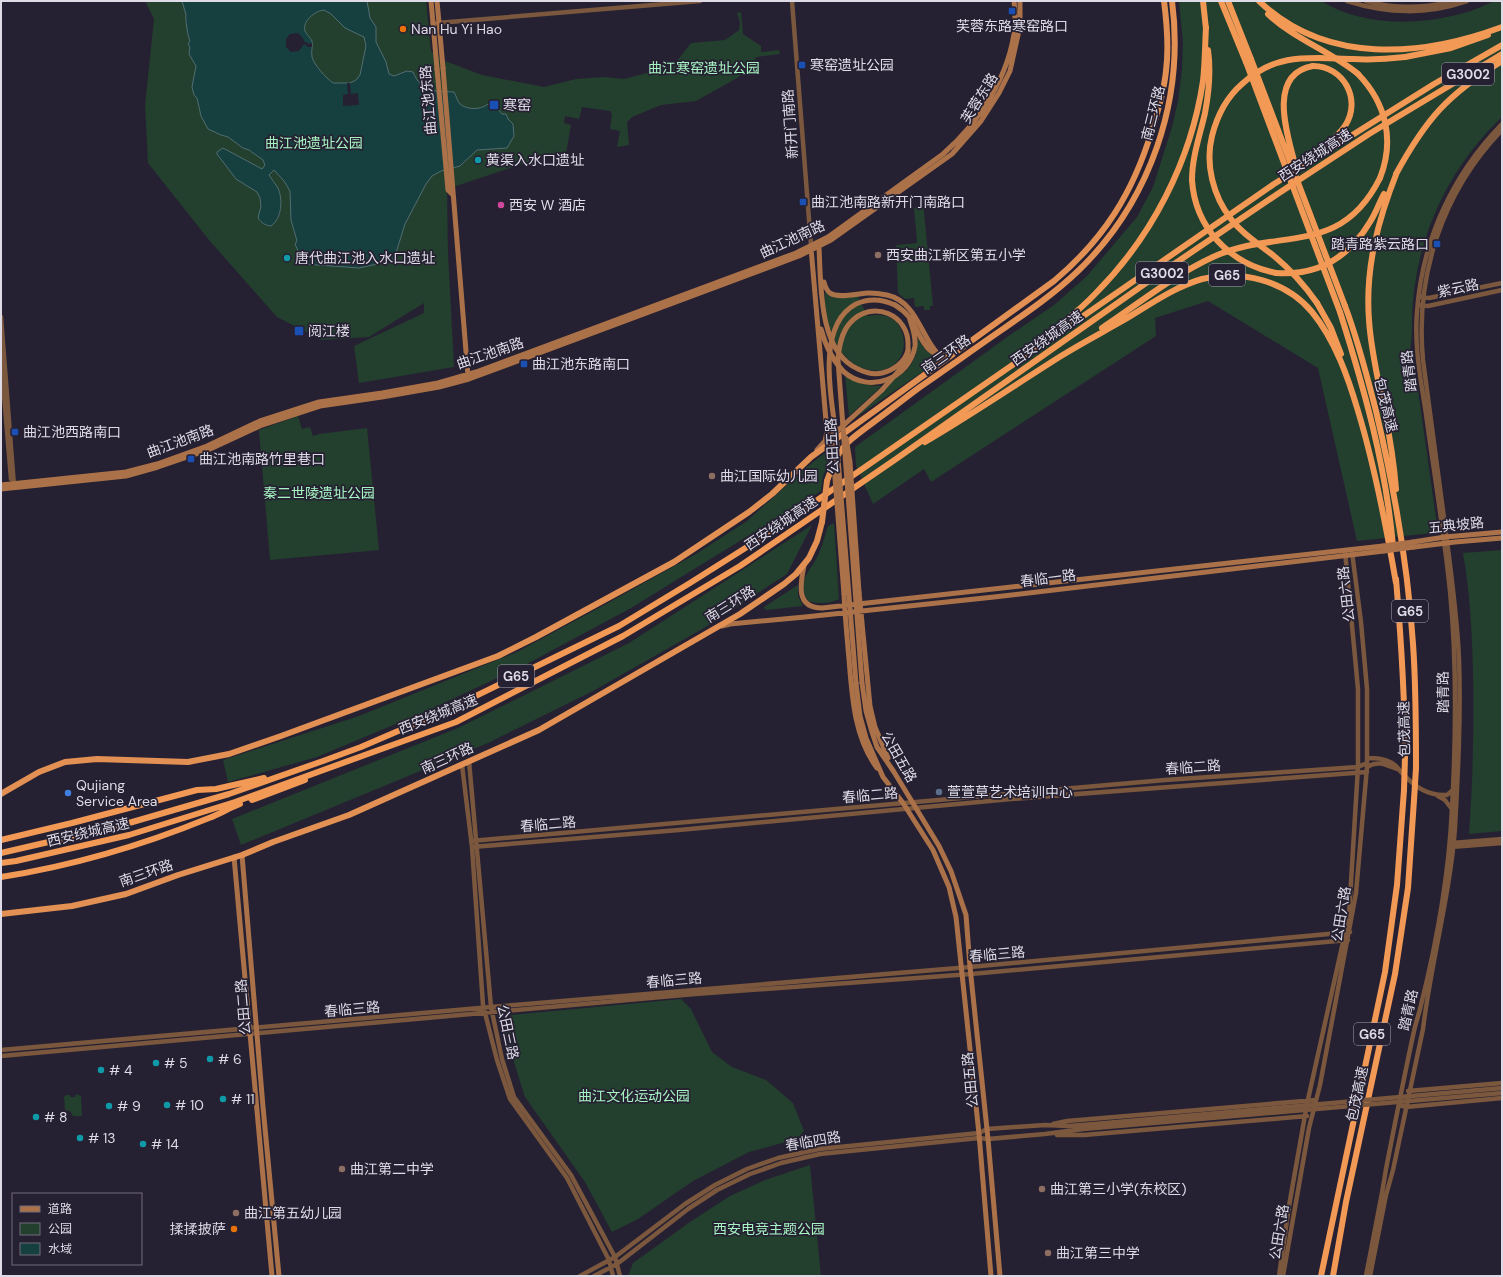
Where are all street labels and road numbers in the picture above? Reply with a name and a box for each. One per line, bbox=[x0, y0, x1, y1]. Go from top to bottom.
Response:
road number: G3002 bbox=[1442, 63, 1494, 85]
street label: 曲江池东路 bbox=[416, 64, 440, 136]
street label: 芙蓉东路 bbox=[957, 69, 1001, 127]
street label: 南三环路 bbox=[1137, 84, 1169, 142]
street label: 新开门南路 bbox=[779, 88, 801, 160]
street label: 西安绕城高速 bbox=[1275, 125, 1355, 185]
street label: 曲江池南路 bbox=[756, 216, 828, 262]
road number: G3002 bbox=[1136, 262, 1188, 284]
road number: G65 bbox=[1209, 264, 1245, 286]
street label: 紫云路 bbox=[1436, 275, 1480, 301]
street label: 西安绕城高速 bbox=[1007, 307, 1087, 369]
street label: 南三环路 bbox=[918, 331, 974, 377]
street label: 曲江池南路 bbox=[454, 333, 526, 373]
street label: 踏青路 bbox=[1398, 349, 1420, 393]
street label: 包茂高速 bbox=[1370, 376, 1402, 434]
street label: 公田五路 bbox=[822, 418, 842, 474]
street label: 曲江池南路 bbox=[144, 421, 216, 461]
street label: 西安绕城高速 bbox=[741, 492, 821, 554]
street label: 五典坡路 bbox=[1427, 513, 1485, 537]
street label: 公田六路 bbox=[1334, 565, 1358, 623]
street label: 春临一路 bbox=[1019, 566, 1077, 590]
street label: 南三环路 bbox=[701, 582, 759, 626]
road number: G65 bbox=[1392, 600, 1428, 622]
road number: G65 bbox=[498, 665, 534, 687]
street label: 踏青路 bbox=[1434, 671, 1452, 713]
street label: 西安绕城高速 bbox=[396, 690, 480, 738]
street label: 包茂高速 bbox=[1395, 701, 1413, 757]
street label: 公田五路 bbox=[877, 728, 921, 786]
street label: 南三环路 bbox=[418, 738, 476, 778]
street label: 春临二路 bbox=[1164, 756, 1222, 778]
street label: 春临二路 bbox=[841, 784, 899, 806]
street label: 春临二路 bbox=[519, 813, 577, 835]
street label: 西安绕城高速 bbox=[45, 814, 131, 850]
street label: 南三环路 bbox=[117, 855, 175, 891]
street label: 公田六路 bbox=[1328, 885, 1354, 943]
street label: 春临三路 bbox=[968, 943, 1026, 965]
street label: 春临三路 bbox=[645, 969, 703, 991]
street label: 公田二路 bbox=[232, 978, 254, 1036]
street label: 踏青路 bbox=[1395, 988, 1421, 1032]
street label: 春临三路 bbox=[323, 998, 381, 1020]
street label: 公田三路 bbox=[493, 1003, 523, 1061]
road number: G65 bbox=[1354, 1023, 1390, 1045]
street label: 公田五路 bbox=[958, 1051, 982, 1109]
street label: 包茂高速 bbox=[1342, 1065, 1372, 1123]
street label: 春临四路 bbox=[784, 1127, 842, 1155]
street label: 公田六路 bbox=[1266, 1203, 1292, 1261]

